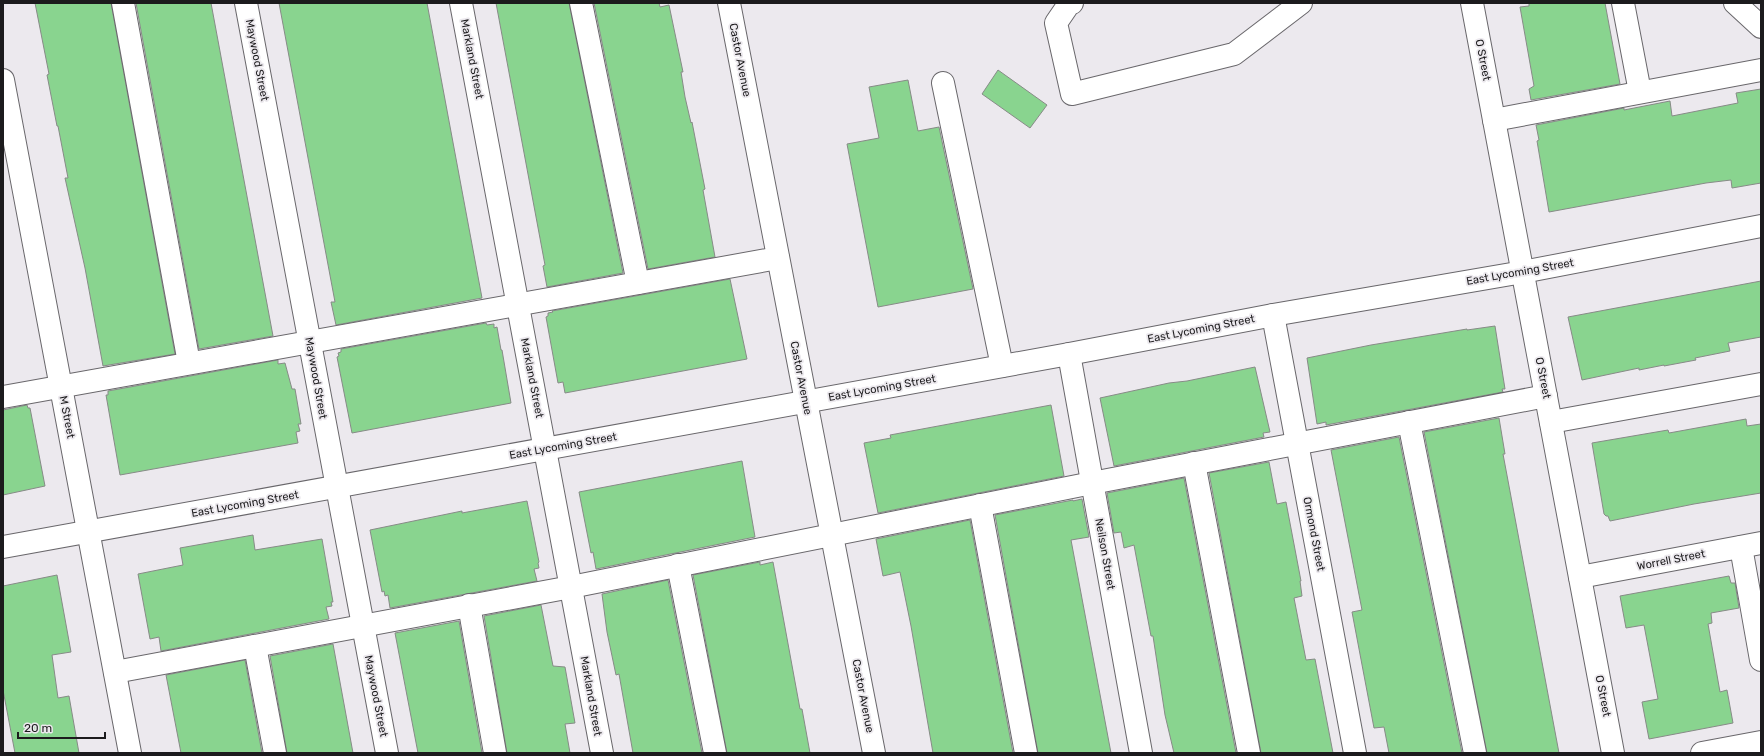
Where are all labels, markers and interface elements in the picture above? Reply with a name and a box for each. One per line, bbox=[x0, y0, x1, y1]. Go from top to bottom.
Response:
street label: Maywood Street bbox=[243, 18, 271, 103]
street label: Markland Street bbox=[458, 18, 486, 101]
street label: Castor Avenue bbox=[727, 22, 753, 98]
street label: O Street bbox=[1473, 38, 1494, 83]
street label: East Lycoming Street bbox=[1465, 256, 1575, 288]
street label: East Lycoming Street bbox=[1146, 312, 1256, 346]
street label: Maywood Street bbox=[302, 336, 330, 421]
street label: Markland Street bbox=[518, 337, 546, 420]
street label: Castor Avenue bbox=[788, 340, 814, 416]
street label: O Street bbox=[1533, 356, 1554, 401]
street label: East Lycoming Street bbox=[827, 372, 937, 404]
street label: M Street bbox=[56, 395, 78, 440]
street label: East Lycoming Street bbox=[508, 430, 618, 462]
street label: East Lycoming Street bbox=[190, 488, 300, 520]
street label: Ormond Street bbox=[1300, 496, 1328, 573]
street label: Neilson Street bbox=[1092, 517, 1118, 591]
street label: Worrell Street bbox=[1636, 547, 1707, 573]
street label: Maywood Street bbox=[362, 654, 390, 739]
street label: Markland Street bbox=[578, 655, 605, 738]
street label: Castor Avenue bbox=[850, 658, 876, 734]
street label: O Street bbox=[1593, 674, 1614, 719]
scale bar bbox=[18, 714, 105, 740]
text: 20 m bbox=[24, 721, 52, 735]

